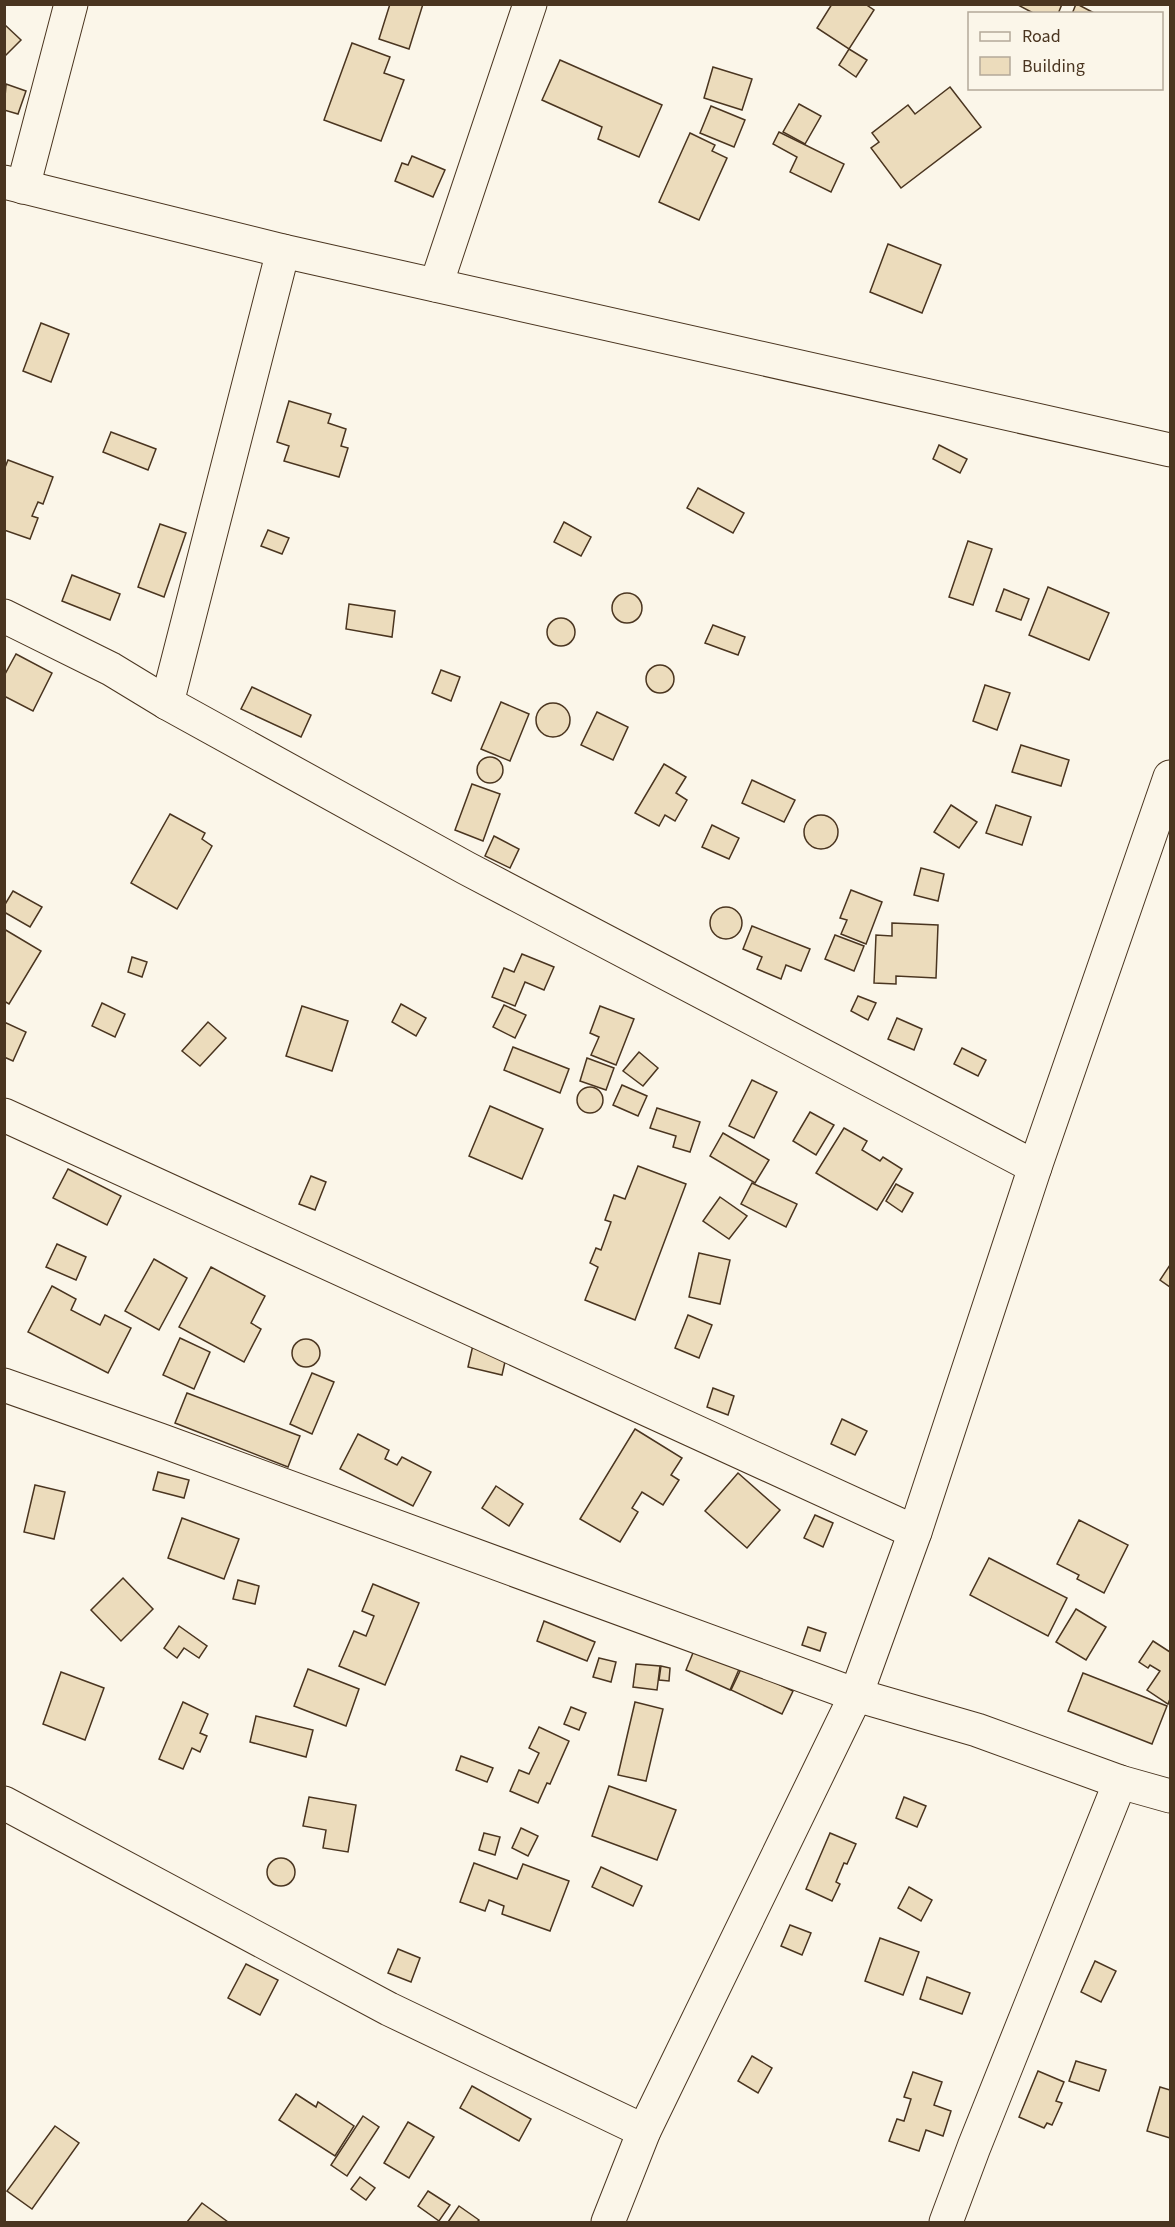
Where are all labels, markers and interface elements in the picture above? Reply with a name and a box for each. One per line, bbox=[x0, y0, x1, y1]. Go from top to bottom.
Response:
legend bbox=[968, 12, 1163, 90]
text: Road bbox=[1022, 24, 1061, 49]
text: Building bbox=[1022, 54, 1085, 79]

